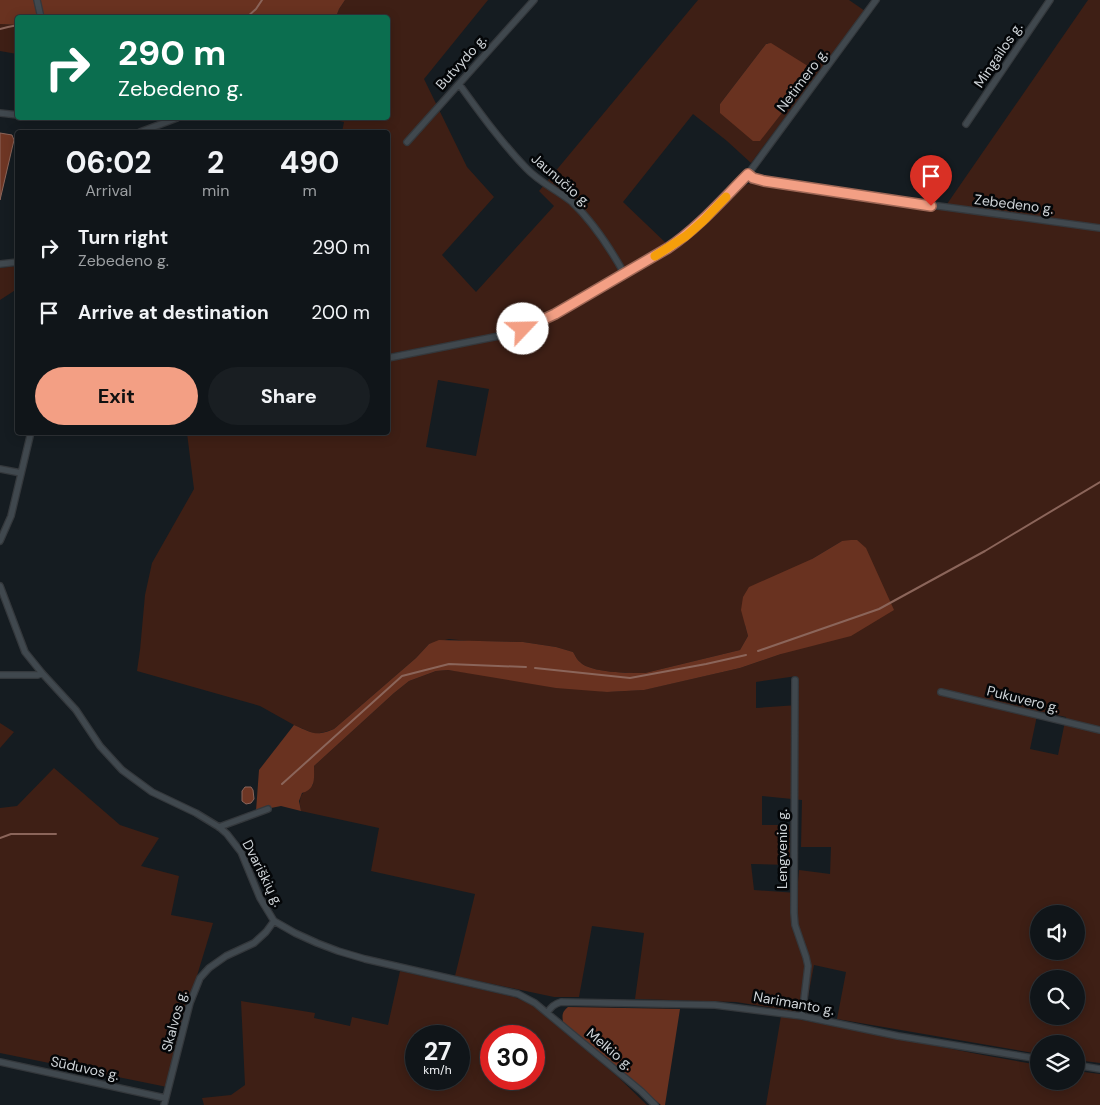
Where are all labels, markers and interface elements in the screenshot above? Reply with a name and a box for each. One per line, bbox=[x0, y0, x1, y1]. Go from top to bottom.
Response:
street label: Mingailos g. bbox=[970, 19, 1026, 91]
text: 290 m bbox=[118, 30, 226, 76]
street label: Butvydo g. bbox=[432, 31, 491, 93]
icon: right bbox=[35, 35, 100, 100]
street label: Netimero g. bbox=[772, 45, 832, 115]
text: Zebedeno g. bbox=[118, 74, 243, 103]
text: 06:02 bbox=[65, 143, 152, 182]
text: 2 bbox=[207, 143, 224, 182]
text: 490 bbox=[280, 143, 339, 182]
street label: Jaunučio g. bbox=[528, 149, 594, 211]
pin bbox=[910, 155, 952, 206]
icon: arrive bbox=[917, 162, 945, 190]
text: Arrival bbox=[85, 180, 132, 201]
text: min bbox=[202, 180, 229, 201]
text: m bbox=[303, 180, 317, 201]
street label: Zebedeno g. bbox=[973, 190, 1055, 218]
text: Turn right bbox=[78, 225, 168, 250]
icon: right bbox=[35, 234, 63, 262]
text: 290 m bbox=[312, 235, 370, 260]
text: Zebedeno g. bbox=[78, 250, 169, 271]
icon: arrive bbox=[35, 299, 63, 327]
text: Arrive at destination bbox=[78, 300, 269, 325]
text: 200 m bbox=[311, 300, 370, 325]
position arrow bbox=[496, 302, 548, 354]
button: Exit bbox=[35, 367, 198, 425]
button: Share bbox=[208, 367, 370, 425]
street label: Pukuvero g. bbox=[985, 681, 1061, 717]
street label: Lengvenio g. bbox=[773, 809, 791, 889]
street label: Dvariškių g. bbox=[239, 837, 288, 910]
map controls bbox=[1030, 905, 1085, 1090]
button: sound bbox=[1030, 905, 1085, 960]
button: search bbox=[1030, 970, 1085, 1025]
street label: Narimanto g. bbox=[752, 987, 836, 1019]
street label: Skalvos g. bbox=[157, 988, 191, 1054]
street label: Melkio g. bbox=[583, 1024, 637, 1074]
speed limit sign: 30 bbox=[480, 1025, 545, 1090]
text: 27 bbox=[424, 1035, 451, 1068]
button: layers bbox=[1030, 1035, 1085, 1090]
street label: Sūduvos g. bbox=[49, 1052, 121, 1084]
text: km/h bbox=[423, 1062, 452, 1078]

